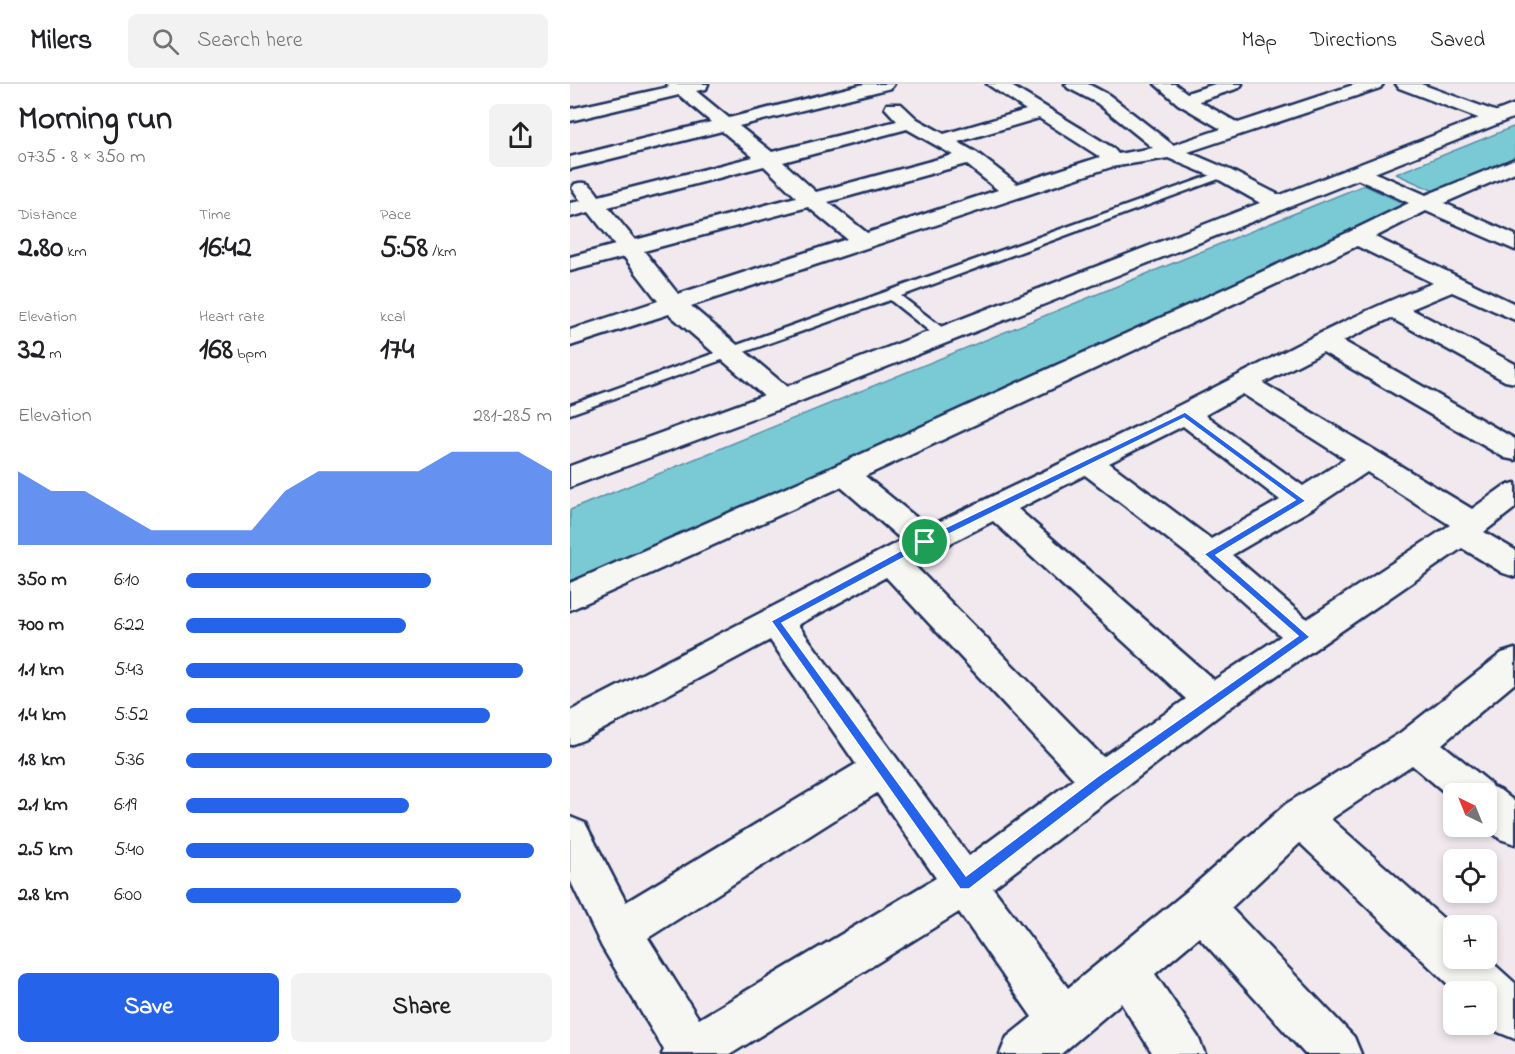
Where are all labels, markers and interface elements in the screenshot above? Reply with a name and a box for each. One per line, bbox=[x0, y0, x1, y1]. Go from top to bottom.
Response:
search box bbox=[128, 14, 548, 68]
text: Milers bbox=[30, 21, 92, 62]
icon: search bbox=[149, 25, 182, 58]
text: Search here bbox=[197, 25, 303, 57]
text: Map bbox=[1241, 26, 1277, 56]
text: Directions bbox=[1310, 26, 1397, 56]
text: Saved bbox=[1430, 26, 1485, 56]
text: Morning run bbox=[18, 96, 172, 144]
button: share bbox=[489, 104, 552, 167]
text: 07:35 · 8 × 350 m bbox=[18, 143, 145, 172]
text: Distance bbox=[18, 203, 77, 227]
text: Time bbox=[199, 203, 231, 227]
text: Pace bbox=[380, 203, 411, 227]
text: 2.80 bbox=[18, 227, 63, 271]
text: 16:42 bbox=[199, 227, 252, 271]
text: 5:58 bbox=[380, 227, 428, 271]
text: km bbox=[63, 240, 87, 264]
text: /km bbox=[428, 240, 457, 264]
text: Elevation bbox=[18, 305, 77, 329]
text: Heart rate bbox=[199, 305, 265, 329]
text: kcal bbox=[380, 305, 405, 329]
text: 32 bbox=[18, 329, 45, 373]
text: 168 bbox=[199, 329, 233, 373]
text: 174 bbox=[380, 329, 414, 373]
text: m bbox=[45, 342, 62, 366]
text: bpm bbox=[233, 342, 267, 366]
text: Elevation bbox=[18, 402, 92, 431]
text: 281–285 m bbox=[473, 402, 552, 431]
pin bbox=[899, 516, 950, 567]
icon: arrive bbox=[908, 525, 941, 558]
text: 350 m bbox=[18, 566, 67, 595]
text: 6:10 bbox=[114, 566, 140, 595]
text: 700 m bbox=[18, 611, 64, 640]
text: 6:22 bbox=[114, 611, 144, 640]
text: 1.1 km bbox=[18, 656, 64, 685]
text: 5:43 bbox=[114, 656, 144, 685]
text: 1.4 km bbox=[18, 701, 66, 730]
text: 5:52 bbox=[114, 701, 149, 730]
text: 1.8 km bbox=[18, 746, 65, 775]
text: 5:36 bbox=[114, 746, 144, 775]
north arrow bbox=[1443, 783, 1497, 837]
map controls bbox=[1443, 783, 1497, 1035]
text: 2.1 km bbox=[18, 791, 68, 820]
text: 6:19 bbox=[114, 791, 137, 820]
text: 2.5 km bbox=[18, 836, 73, 865]
text: 5:40 bbox=[114, 836, 144, 865]
button: locate bbox=[1443, 849, 1497, 903]
text: 2.8 km bbox=[18, 881, 69, 910]
text: 6:00 bbox=[114, 881, 142, 910]
button: + bbox=[1443, 915, 1497, 969]
button: Save bbox=[18, 973, 279, 1042]
button: Share bbox=[291, 973, 552, 1042]
button: − bbox=[1443, 981, 1497, 1035]

